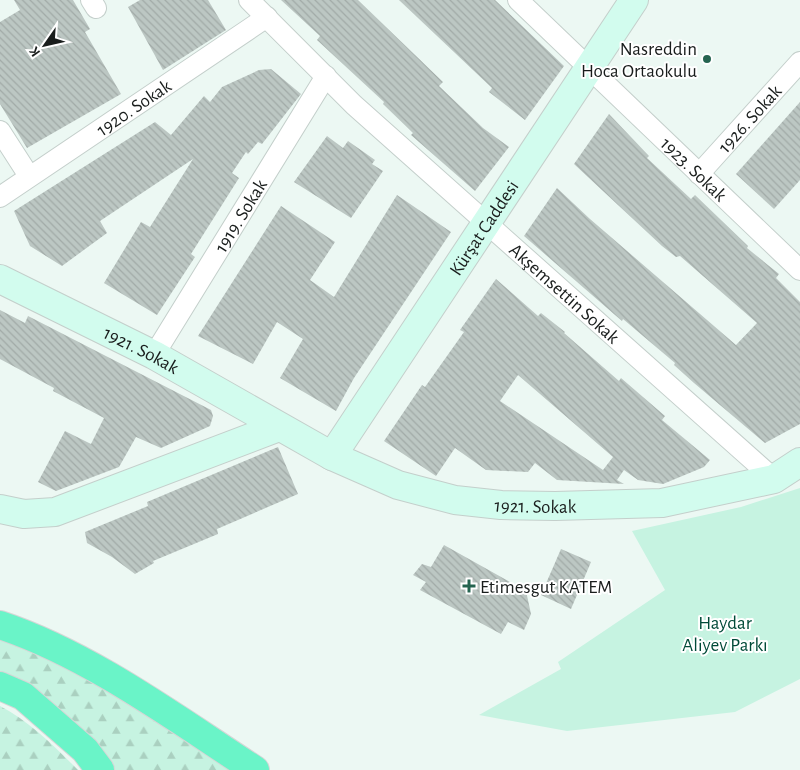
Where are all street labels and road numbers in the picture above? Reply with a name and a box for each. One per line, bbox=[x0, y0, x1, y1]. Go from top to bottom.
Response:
street label: 1920. Sokak bbox=[94, 76, 175, 140]
street label: 1926. Sokak bbox=[715, 81, 786, 157]
street label: 1923. Sokak bbox=[657, 134, 730, 206]
street label: 1919. Sokak bbox=[212, 176, 271, 256]
street label: Kürşat Caddesi bbox=[446, 177, 523, 279]
street label: Akşemsettin Sokak bbox=[505, 240, 623, 348]
street label: 1921. Sokak bbox=[100, 324, 182, 378]
street label: 1921. Sokak bbox=[493, 496, 577, 517]

